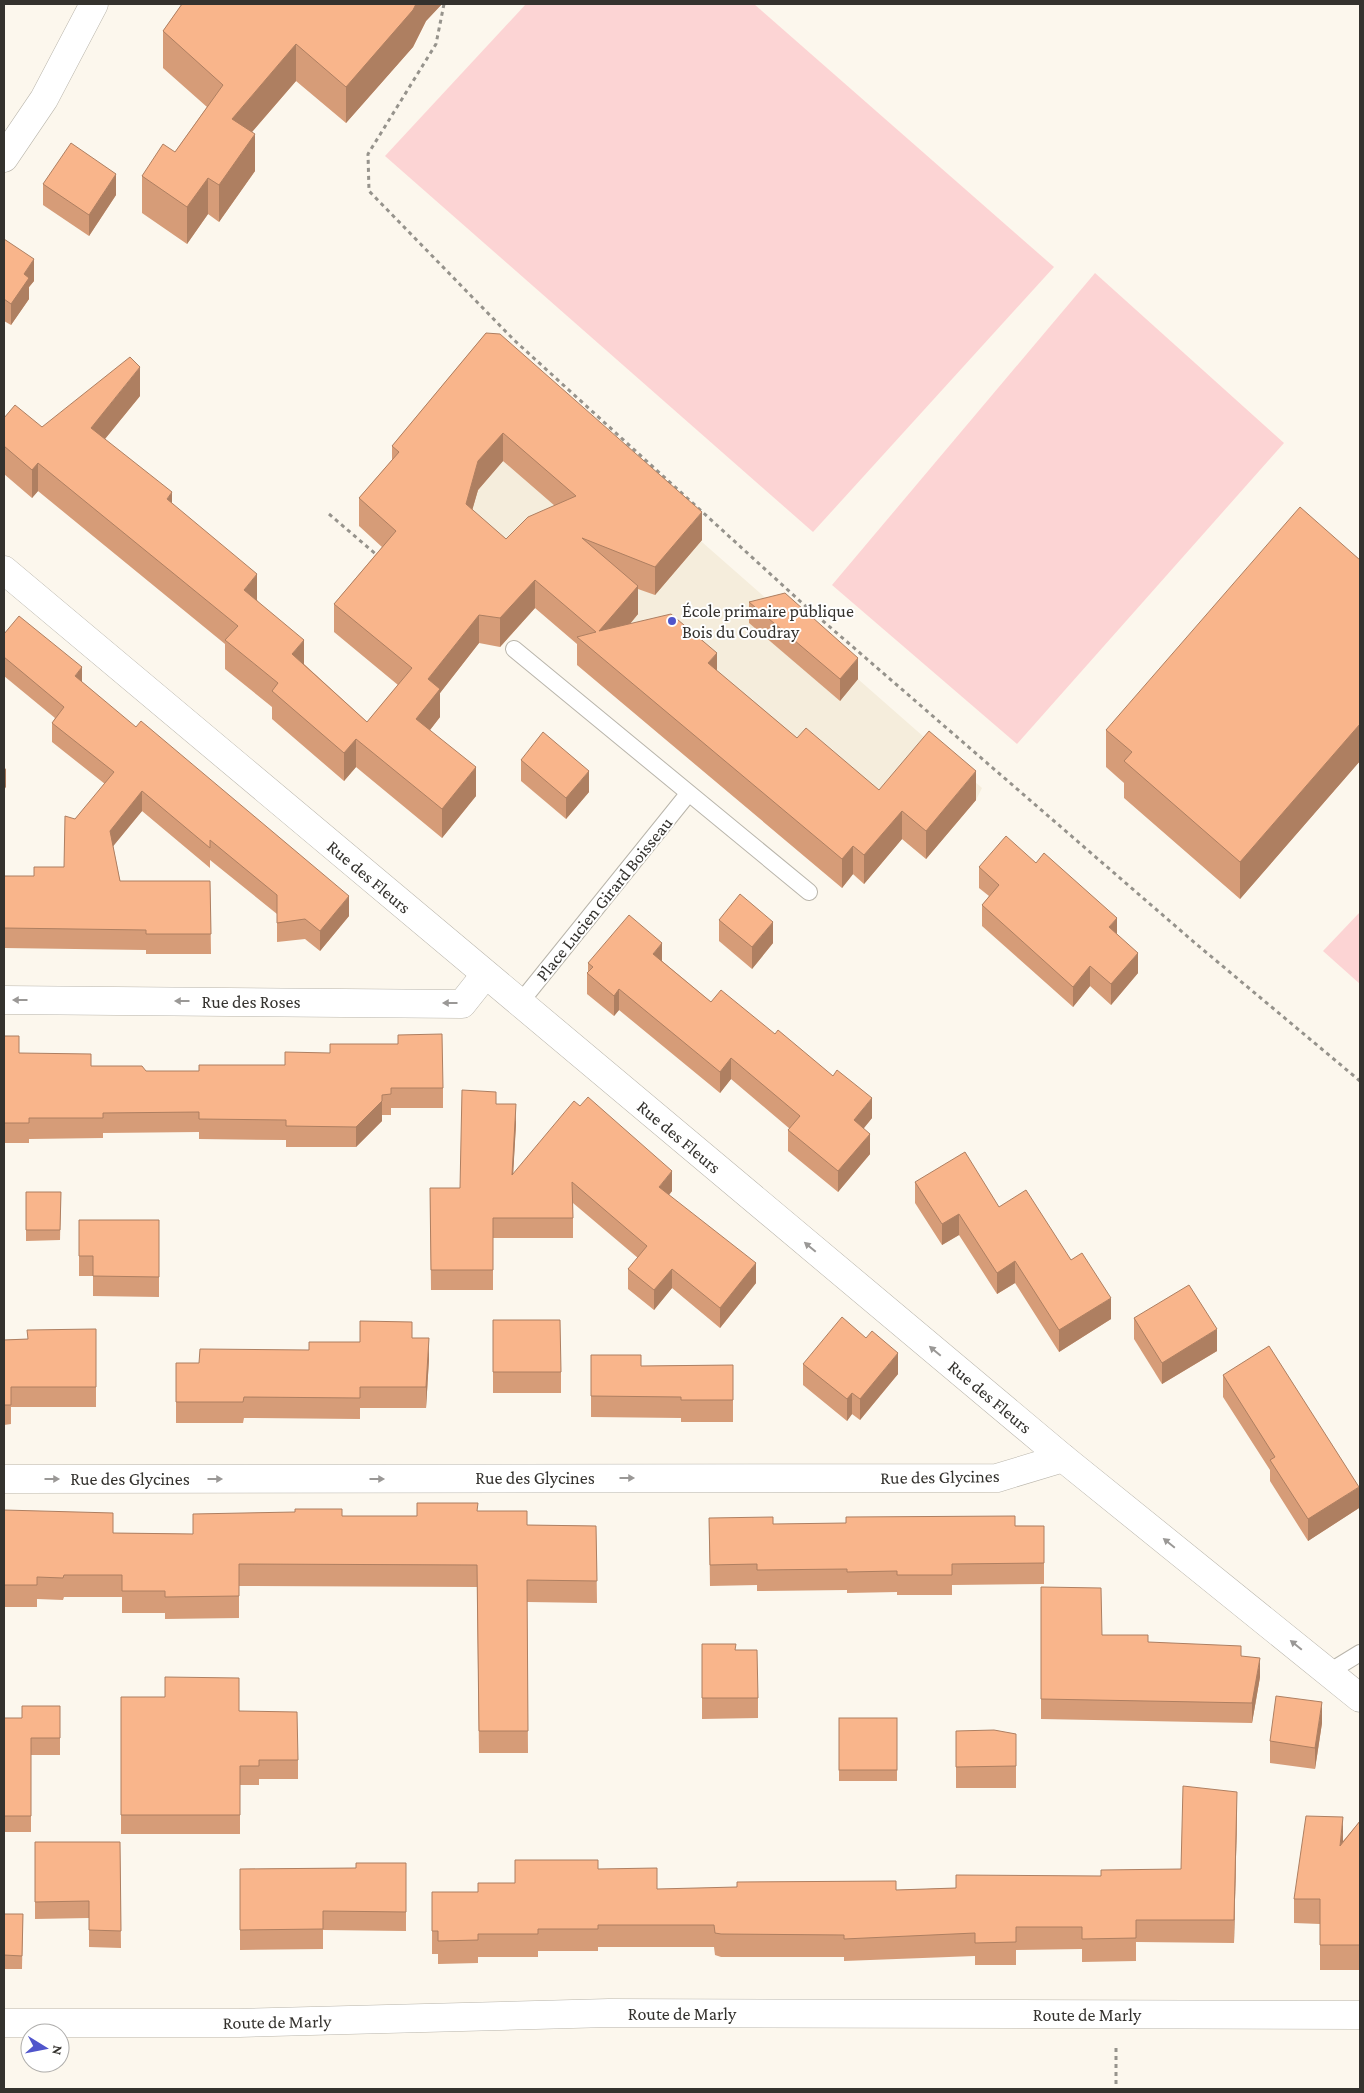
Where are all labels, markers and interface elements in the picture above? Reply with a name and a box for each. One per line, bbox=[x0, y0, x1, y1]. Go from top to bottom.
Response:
place label: École primaire publique Bois du Coudray bbox=[682, 601, 854, 642]
marker: École primaire publique Bois du Coudray bbox=[666, 615, 678, 627]
street label: Place Lucien Girard Boisseau bbox=[532, 813, 677, 985]
street label: Rue des Fleurs bbox=[323, 836, 415, 918]
street label: Rue des Roses bbox=[201, 992, 301, 1012]
one-way arrow bbox=[11, 996, 27, 1004]
one-way arrow bbox=[174, 997, 190, 1005]
one-way arrow bbox=[441, 999, 457, 1007]
street label: Rue des Fleurs bbox=[633, 1096, 725, 1178]
one-way arrow bbox=[805, 1241, 817, 1253]
one-way arrow bbox=[929, 1346, 942, 1357]
street label: Rue des Fleurs bbox=[944, 1356, 1036, 1438]
street label: Rue des Glycines bbox=[880, 1466, 1000, 1488]
street label: Rue des Glycines bbox=[475, 1468, 595, 1488]
street label: Rue des Glycines bbox=[70, 1469, 190, 1489]
one-way arrow bbox=[620, 1474, 636, 1482]
one-way arrow bbox=[45, 1475, 61, 1483]
one-way arrow bbox=[207, 1475, 223, 1483]
one-way arrow bbox=[370, 1475, 386, 1483]
one-way arrow bbox=[1163, 1538, 1176, 1549]
one-way arrow bbox=[1289, 1639, 1302, 1650]
street label: Route de Marly bbox=[628, 2004, 737, 2024]
street label: Route de Marly bbox=[1033, 2005, 1142, 2025]
street label: Route de Marly bbox=[222, 2011, 332, 2033]
north arrow bbox=[20, 2023, 70, 2073]
text: N bbox=[49, 2044, 67, 2057]

